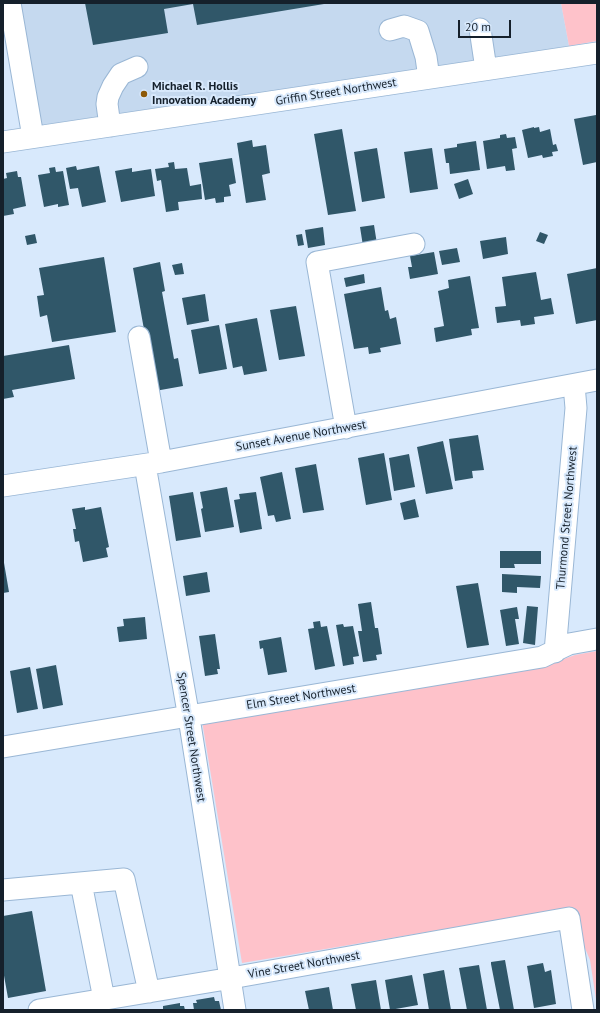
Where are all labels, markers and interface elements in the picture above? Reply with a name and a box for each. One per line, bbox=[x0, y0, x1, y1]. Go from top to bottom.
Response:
scale bar bbox=[460, 12, 513, 38]
text: 20 m bbox=[465, 19, 491, 34]
street label: Griffin Street Northwest bbox=[275, 75, 397, 109]
place label: Michael R. Hollis Innovation Academy bbox=[152, 80, 256, 108]
marker: Michael R. Hollis Innovation Academy bbox=[139, 89, 149, 99]
street label: Sunset Avenue Northwest bbox=[235, 417, 367, 455]
street label: Thurmond Street Northwest bbox=[554, 446, 580, 590]
street label: Spencer Street Northwest bbox=[174, 671, 208, 803]
street label: Elm Street Northwest bbox=[245, 681, 357, 713]
street label: Vine Street Northwest bbox=[247, 948, 361, 982]

